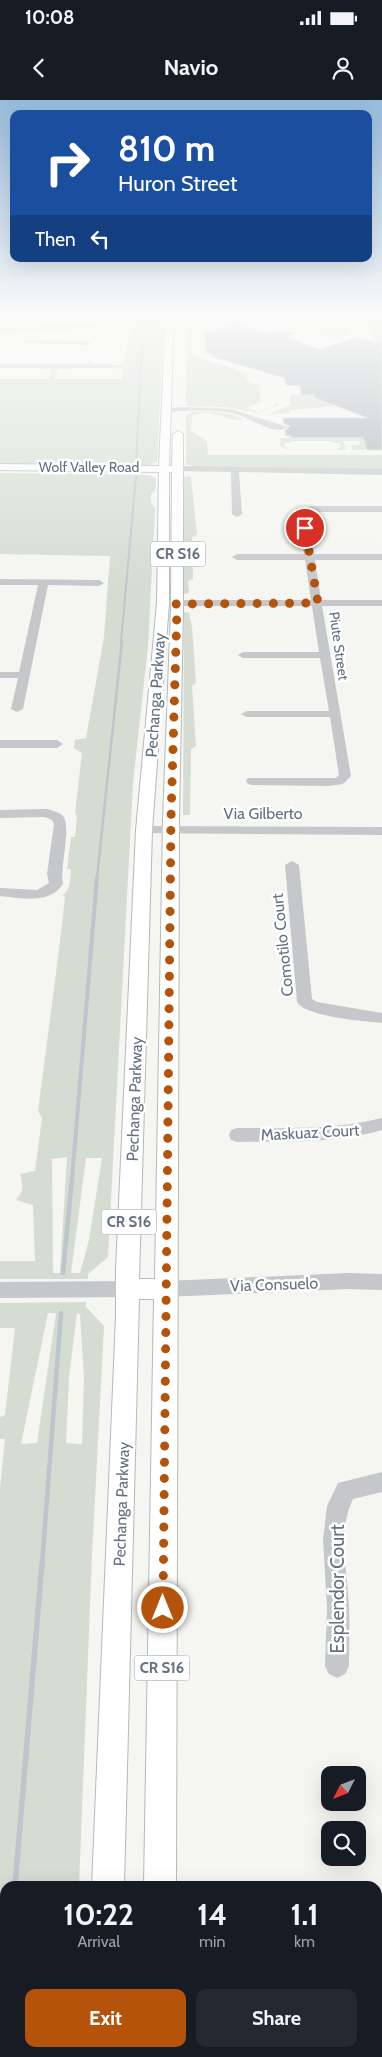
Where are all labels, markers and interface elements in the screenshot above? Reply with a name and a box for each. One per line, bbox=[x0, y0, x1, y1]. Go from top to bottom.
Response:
text: 10:08 bbox=[25, 6, 75, 29]
icon: back bbox=[25, 54, 53, 82]
text: Navio bbox=[164, 54, 218, 81]
icon: person bbox=[329, 54, 357, 82]
text: 810 m bbox=[118, 127, 215, 170]
icon: right bbox=[35, 130, 100, 195]
text: Huron Street bbox=[118, 170, 237, 197]
icon: left bbox=[86, 225, 114, 253]
text: Then bbox=[35, 228, 76, 251]
street label: Wolf Valley Road bbox=[39, 458, 139, 476]
pin bbox=[284, 507, 326, 549]
icon: arrive bbox=[291, 514, 319, 542]
road number: CR S16 bbox=[150, 542, 206, 566]
street label: Piute Street bbox=[325, 610, 353, 682]
street label: Pechanga Parkway bbox=[142, 632, 169, 758]
street label: Via Gilberto bbox=[223, 804, 303, 823]
street label: Comotilo Court bbox=[268, 892, 297, 997]
street label: Pechanga Parkway bbox=[123, 1036, 146, 1162]
street label: Maskuaz Court bbox=[260, 1120, 360, 1145]
road number: CR S16 bbox=[102, 1210, 156, 1234]
street label: Via Consuelo bbox=[230, 1273, 319, 1296]
street label: Pechanga Parkway bbox=[110, 1441, 133, 1567]
street label: Esplendor Court bbox=[326, 1524, 349, 1654]
position arrow bbox=[136, 1581, 188, 1633]
road number: CR S16 bbox=[134, 1656, 190, 1680]
north arrow bbox=[321, 1766, 366, 1811]
map controls bbox=[321, 1766, 366, 1866]
button: search bbox=[321, 1821, 366, 1866]
text: 10:22 bbox=[63, 1896, 134, 1933]
text: 14 bbox=[197, 1896, 227, 1933]
text: 1.1 bbox=[290, 1896, 319, 1933]
text: Arrival bbox=[77, 1932, 120, 1951]
text: min bbox=[199, 1932, 225, 1951]
text: km bbox=[294, 1932, 315, 1951]
button: Exit bbox=[25, 1989, 186, 2047]
button: Share bbox=[196, 1989, 357, 2047]

